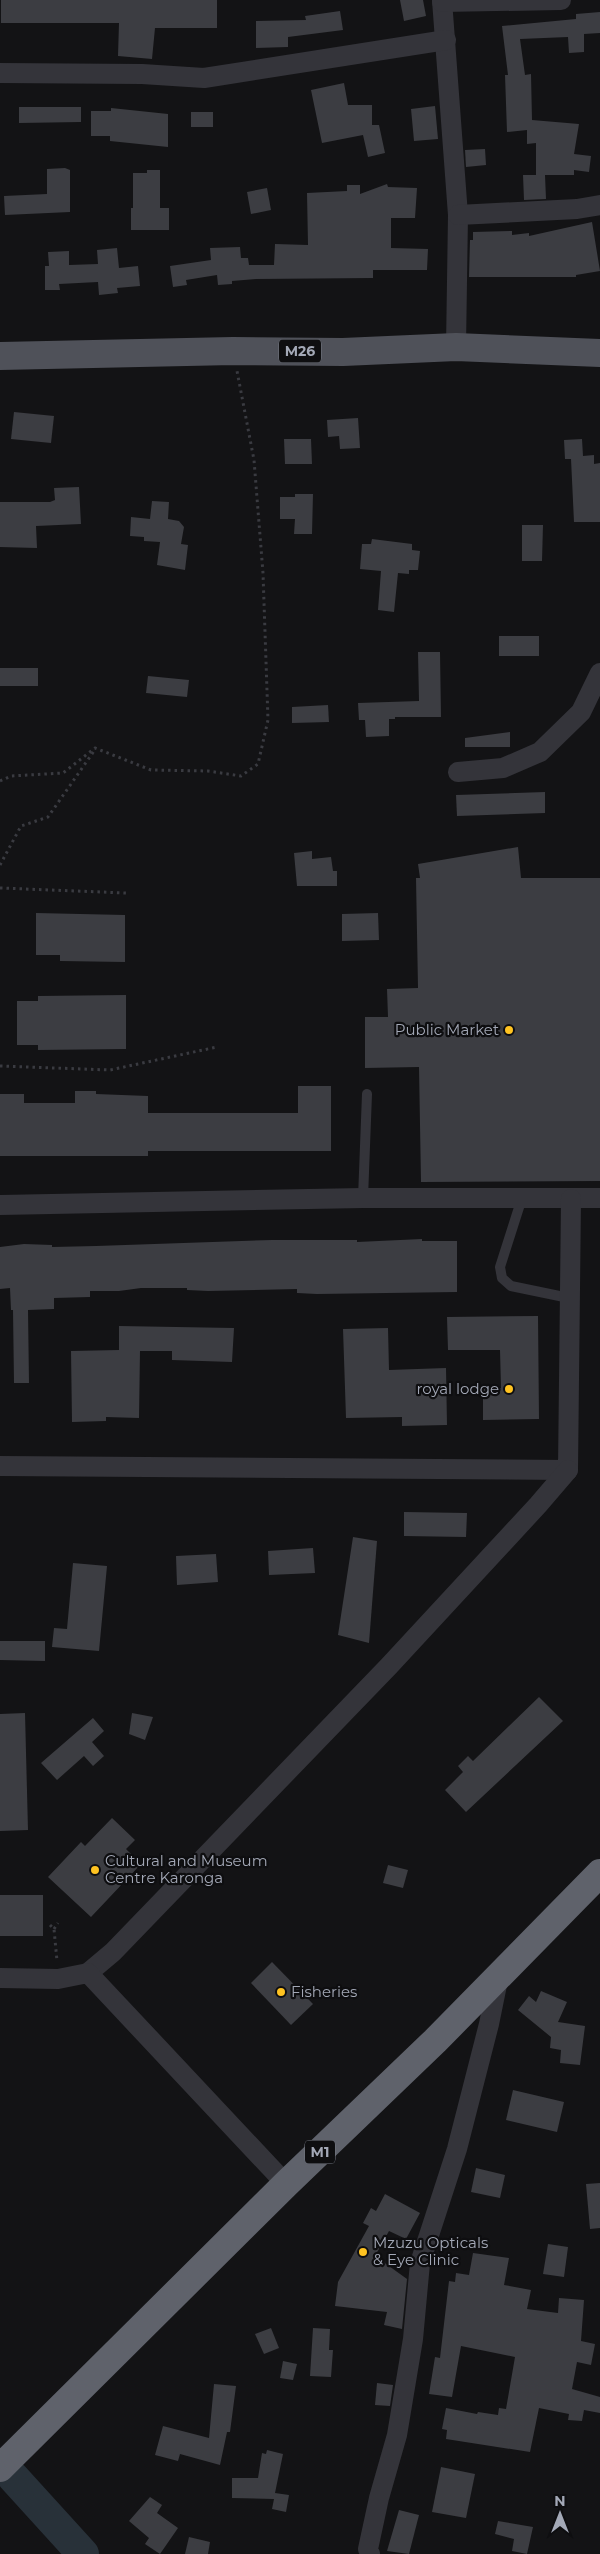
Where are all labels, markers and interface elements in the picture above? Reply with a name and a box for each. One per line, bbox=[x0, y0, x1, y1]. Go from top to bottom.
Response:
road number: M26 bbox=[279, 340, 321, 362]
place label: Public Market bbox=[395, 1020, 499, 1039]
marker: Public Market bbox=[503, 1024, 515, 1036]
place label: royal lodge bbox=[416, 1379, 499, 1398]
marker: royal lodge bbox=[503, 1383, 515, 1395]
place label: Cultural and Museum Centre Karonga bbox=[105, 1851, 268, 1887]
marker: Cultural and Museum Centre Karonga bbox=[89, 1864, 101, 1876]
place label: Fisheries bbox=[291, 1982, 357, 2001]
marker: Fisheries bbox=[275, 1986, 287, 1998]
road number: M1 bbox=[305, 2140, 335, 2164]
place label: Mzuzu Opticals & Eye Clinic bbox=[373, 2233, 488, 2269]
marker: Mzuzu Opticals & Eye Clinic bbox=[357, 2246, 369, 2258]
north arrow bbox=[535, 2489, 585, 2539]
text: N bbox=[554, 2492, 566, 2510]

